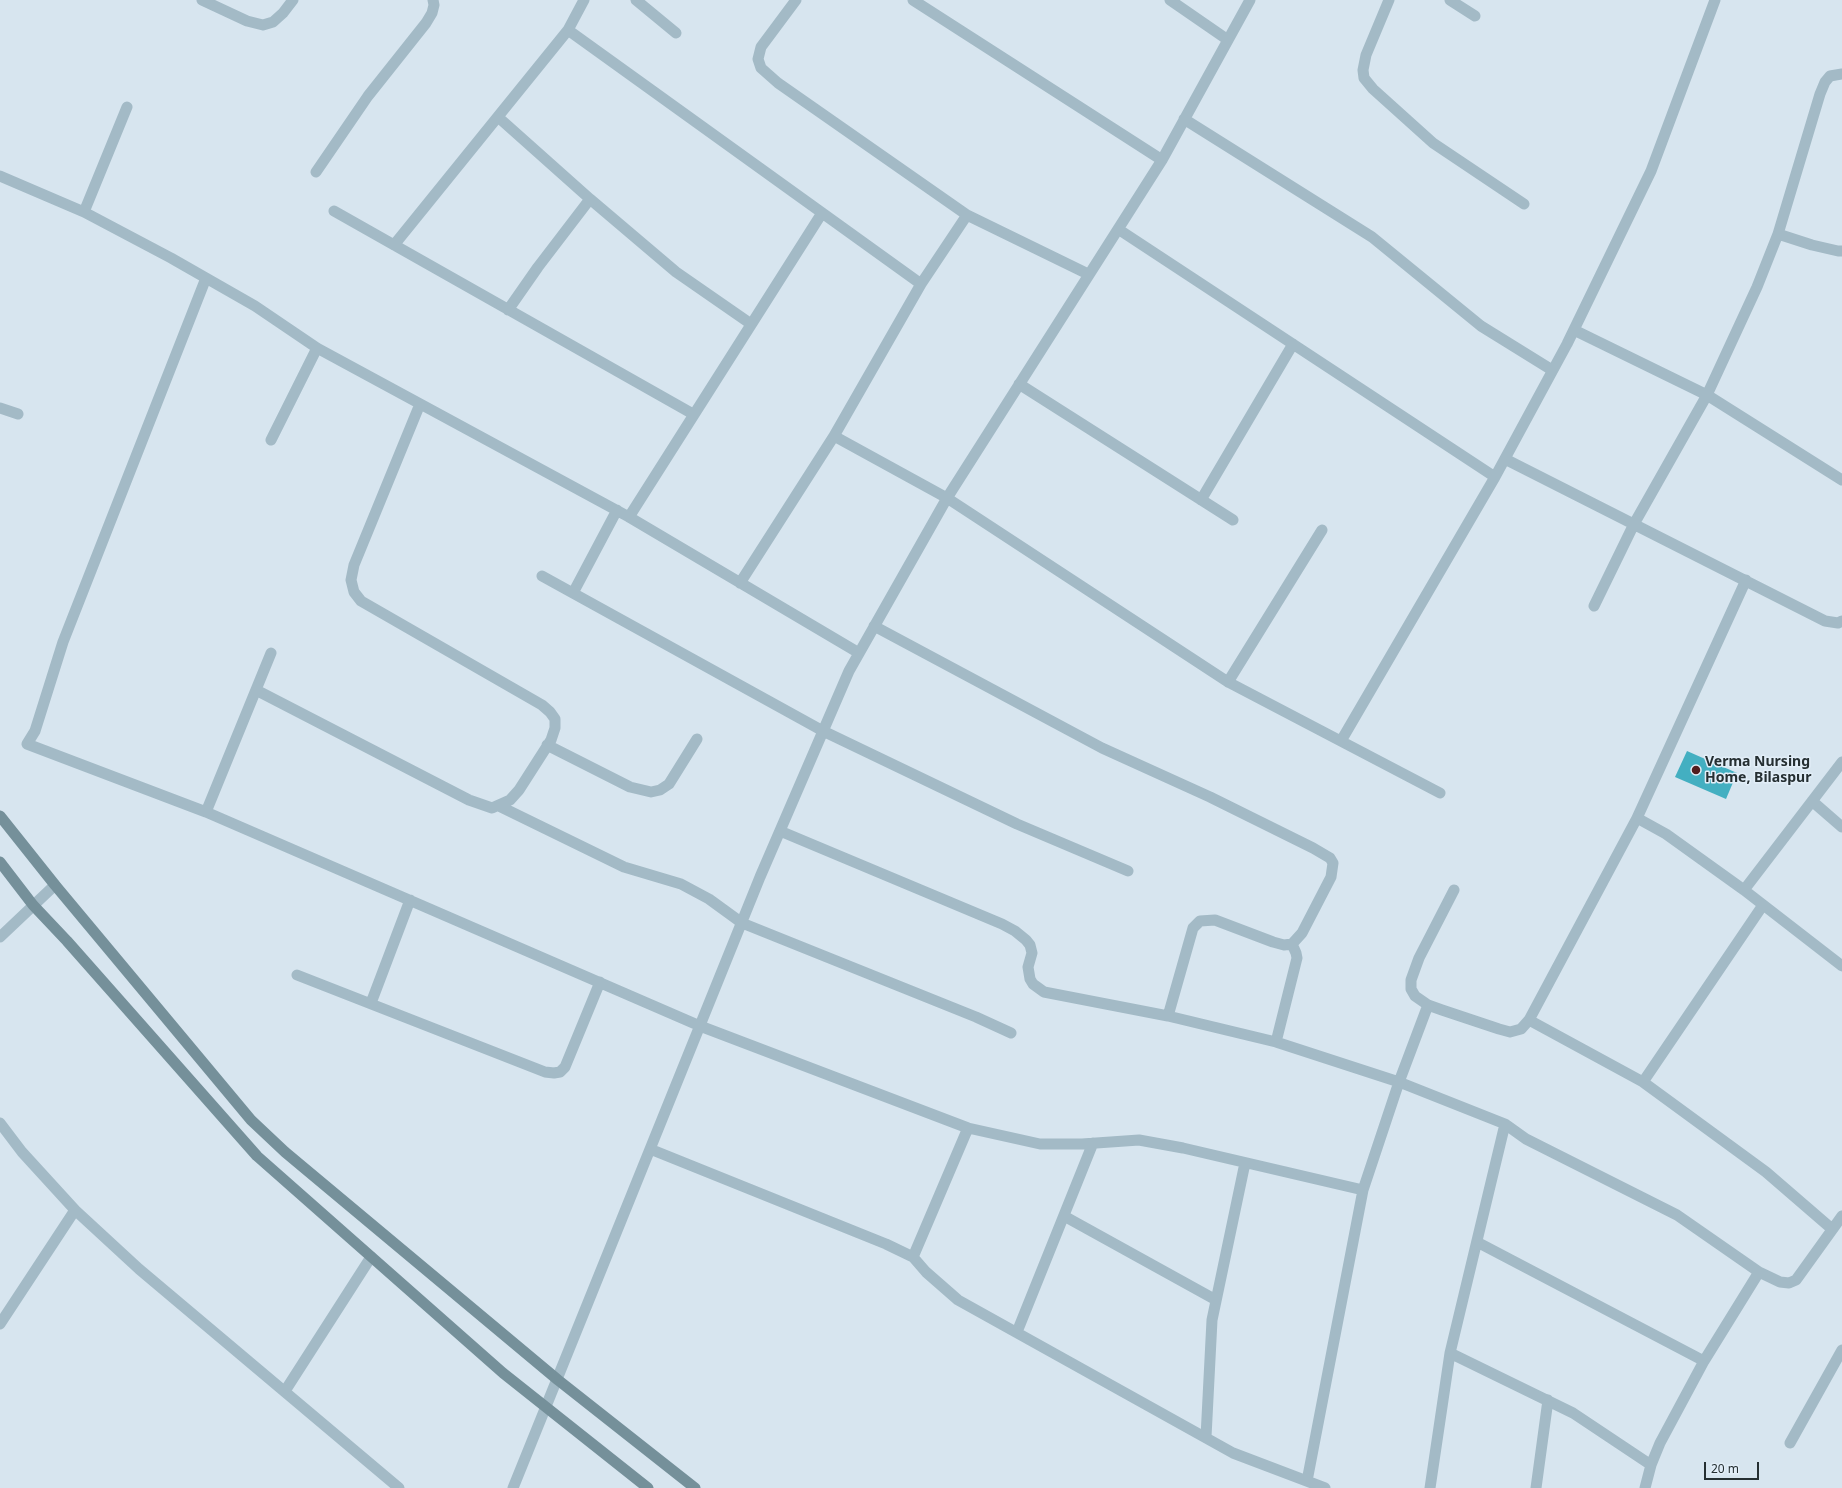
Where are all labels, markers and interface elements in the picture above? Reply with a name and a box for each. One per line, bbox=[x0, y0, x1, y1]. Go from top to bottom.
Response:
place label: Verma Nursing Home, Bilaspur bbox=[1705, 754, 1811, 786]
marker: Verma Nursing Home, Bilaspur bbox=[1690, 764, 1702, 776]
scale bar bbox=[1706, 1454, 1761, 1480]
text: 20 m bbox=[1711, 1460, 1739, 1477]

